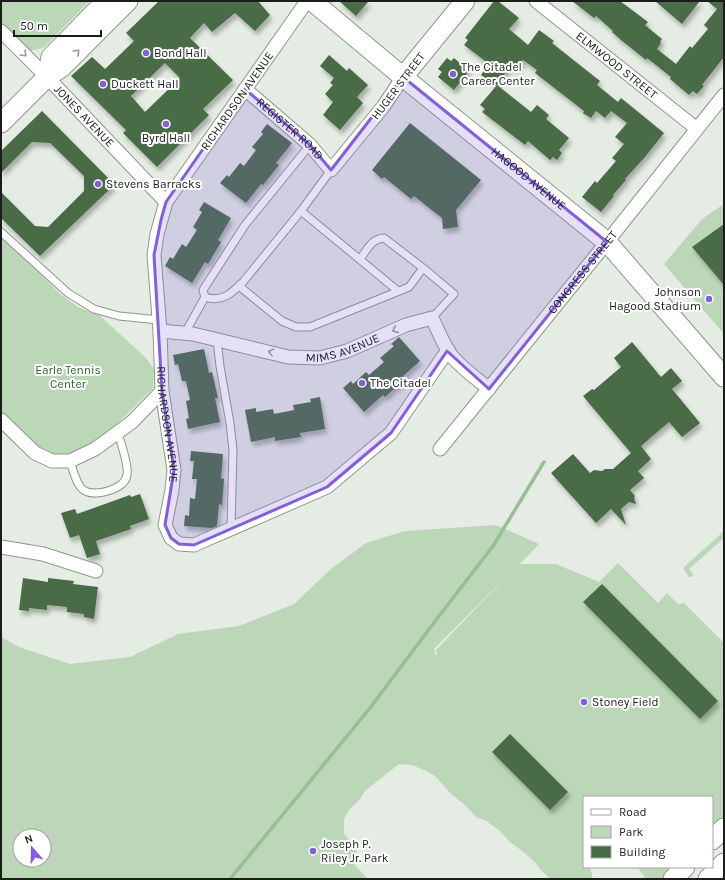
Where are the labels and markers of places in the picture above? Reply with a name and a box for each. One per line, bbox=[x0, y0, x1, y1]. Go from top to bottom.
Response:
place label: Bond Hall bbox=[154, 46, 207, 60]
marker: Bond Hall bbox=[141, 48, 151, 58]
place label: The Citadel Career Center bbox=[461, 60, 535, 88]
marker: The Citadel Career Center bbox=[448, 69, 458, 79]
place label: Duckett Hall bbox=[111, 77, 179, 91]
marker: Duckett Hall bbox=[98, 79, 108, 89]
marker: Byrd Hall bbox=[161, 119, 171, 129]
place label: Byrd Hall bbox=[142, 131, 190, 145]
place label: Stevens Barracks bbox=[106, 177, 201, 191]
marker: Stevens Barracks bbox=[93, 179, 103, 189]
place label: Johnson Hagood Stadium bbox=[609, 285, 701, 313]
marker: Johnson Hagood Stadium bbox=[704, 294, 714, 304]
place label: The Citadel bbox=[370, 376, 431, 390]
marker: The Citadel bbox=[357, 378, 367, 388]
place label: Stoney Field bbox=[592, 695, 659, 709]
marker: Stoney Field bbox=[579, 697, 589, 707]
place label: Joseph P. Riley Jr. Park bbox=[321, 837, 389, 865]
marker: Joseph P. Riley Jr. Park bbox=[308, 846, 318, 856]

